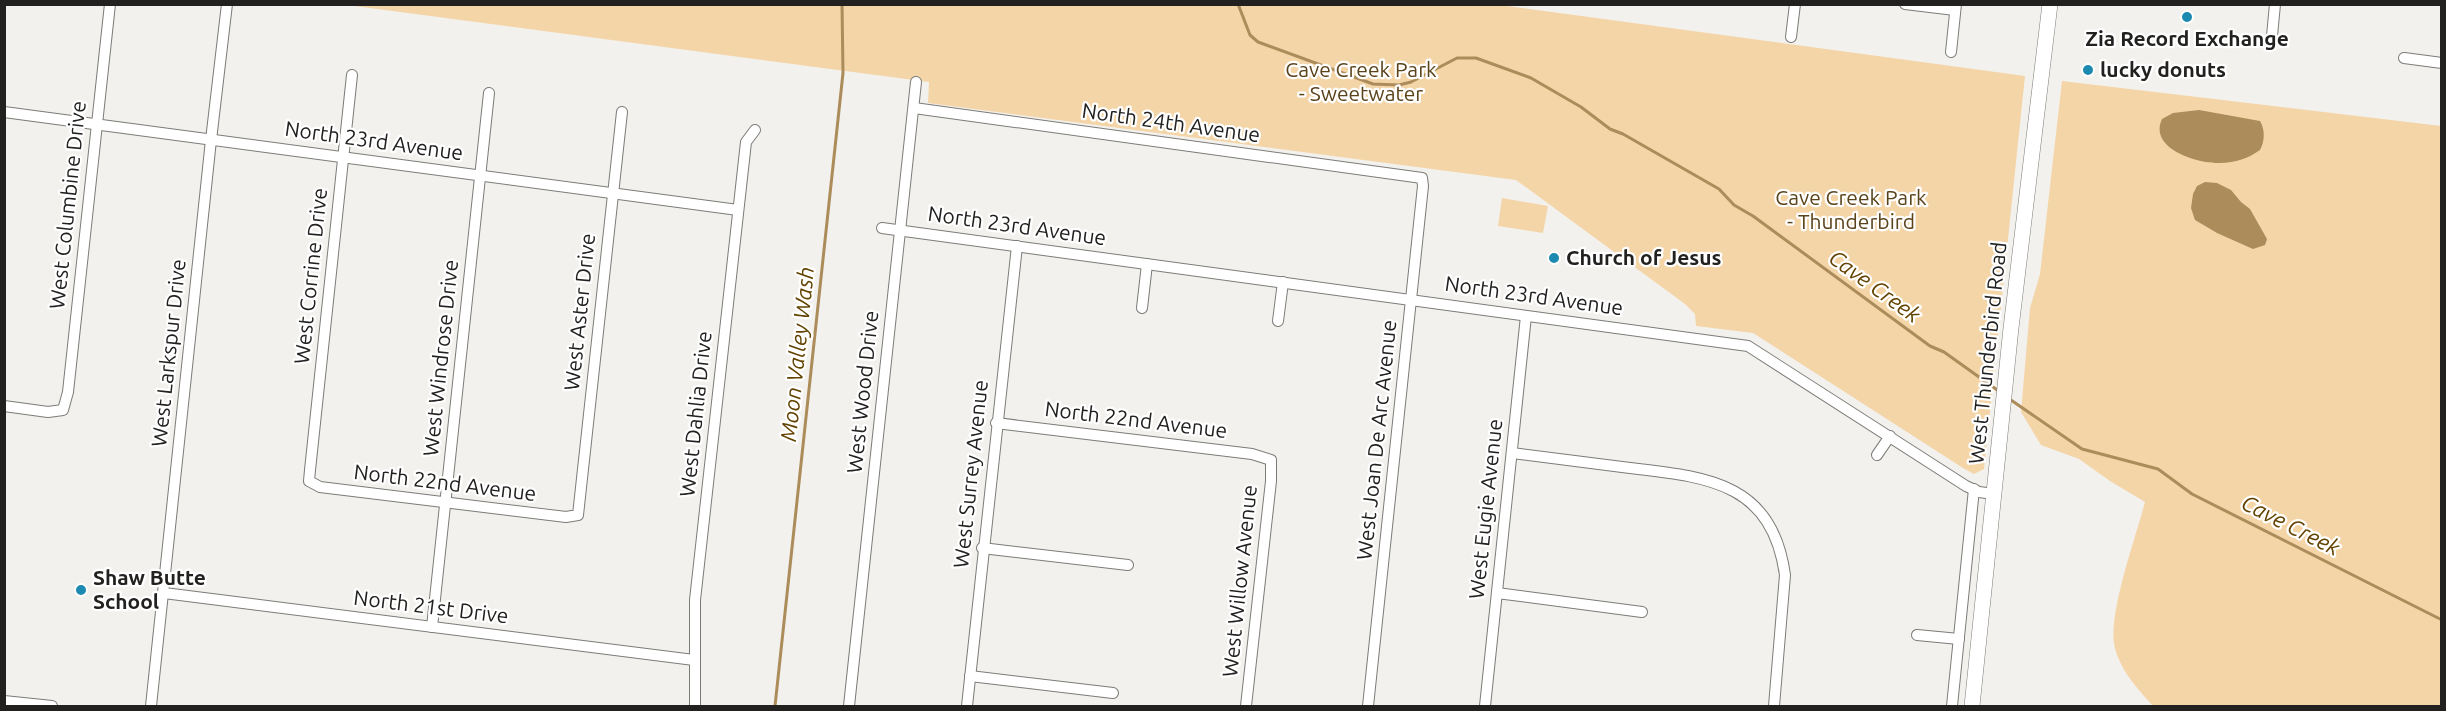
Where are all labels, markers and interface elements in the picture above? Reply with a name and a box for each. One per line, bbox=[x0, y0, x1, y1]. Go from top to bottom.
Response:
marker: Zia Record Exchange bbox=[2180, 10, 2194, 24]
place label: Zia Record Exchange bbox=[2085, 26, 2289, 50]
park label: Cave Creek Park - Sweetwater bbox=[1285, 57, 1437, 105]
place label: lucky donuts bbox=[2100, 57, 2226, 81]
marker: lucky donuts bbox=[2081, 63, 2095, 77]
street label: North 24th Avenue bbox=[1080, 98, 1262, 146]
street label: West Columbine Drive bbox=[44, 100, 90, 310]
street label: North 23rd Avenue bbox=[283, 116, 465, 164]
park label: Cave Creek Park - Thunderbird bbox=[1775, 185, 1927, 233]
street label: West Corrine Drive bbox=[289, 187, 331, 365]
street label: North 23rd Avenue bbox=[926, 201, 1108, 249]
street label: West Aster Drive bbox=[559, 232, 599, 392]
street label: West Thunderbird Road bbox=[1963, 241, 2011, 465]
water label: Cave Creek bbox=[1825, 244, 1927, 328]
place label: Church of Jesus bbox=[1566, 245, 1722, 269]
marker: Church of Jesus bbox=[1547, 251, 1561, 265]
street label: West Larkspur Drive bbox=[146, 258, 190, 448]
street label: West Windrose Drive bbox=[418, 258, 462, 457]
water label: Moon Valley Wash bbox=[775, 265, 818, 443]
street label: North 23rd Avenue bbox=[1443, 271, 1625, 319]
street label: West Wood Drive bbox=[842, 309, 882, 474]
street label: West Joan De Arc Avenue bbox=[1351, 319, 1401, 561]
street label: West Dahlia Drive bbox=[674, 330, 716, 498]
street label: West Surrey Avenue bbox=[948, 379, 992, 569]
street label: North 22nd Avenue bbox=[1043, 396, 1229, 442]
street label: West Eugie Avenue bbox=[1464, 418, 1506, 600]
street label: North 22nd Avenue bbox=[352, 459, 538, 505]
street label: West Willow Avenue bbox=[1217, 484, 1261, 678]
water label: Cave Creek bbox=[2238, 489, 2345, 560]
place label: Shaw Butte School bbox=[93, 565, 206, 613]
marker: Shaw Butte School bbox=[74, 583, 88, 597]
street label: North 21st Drive bbox=[352, 585, 510, 627]

